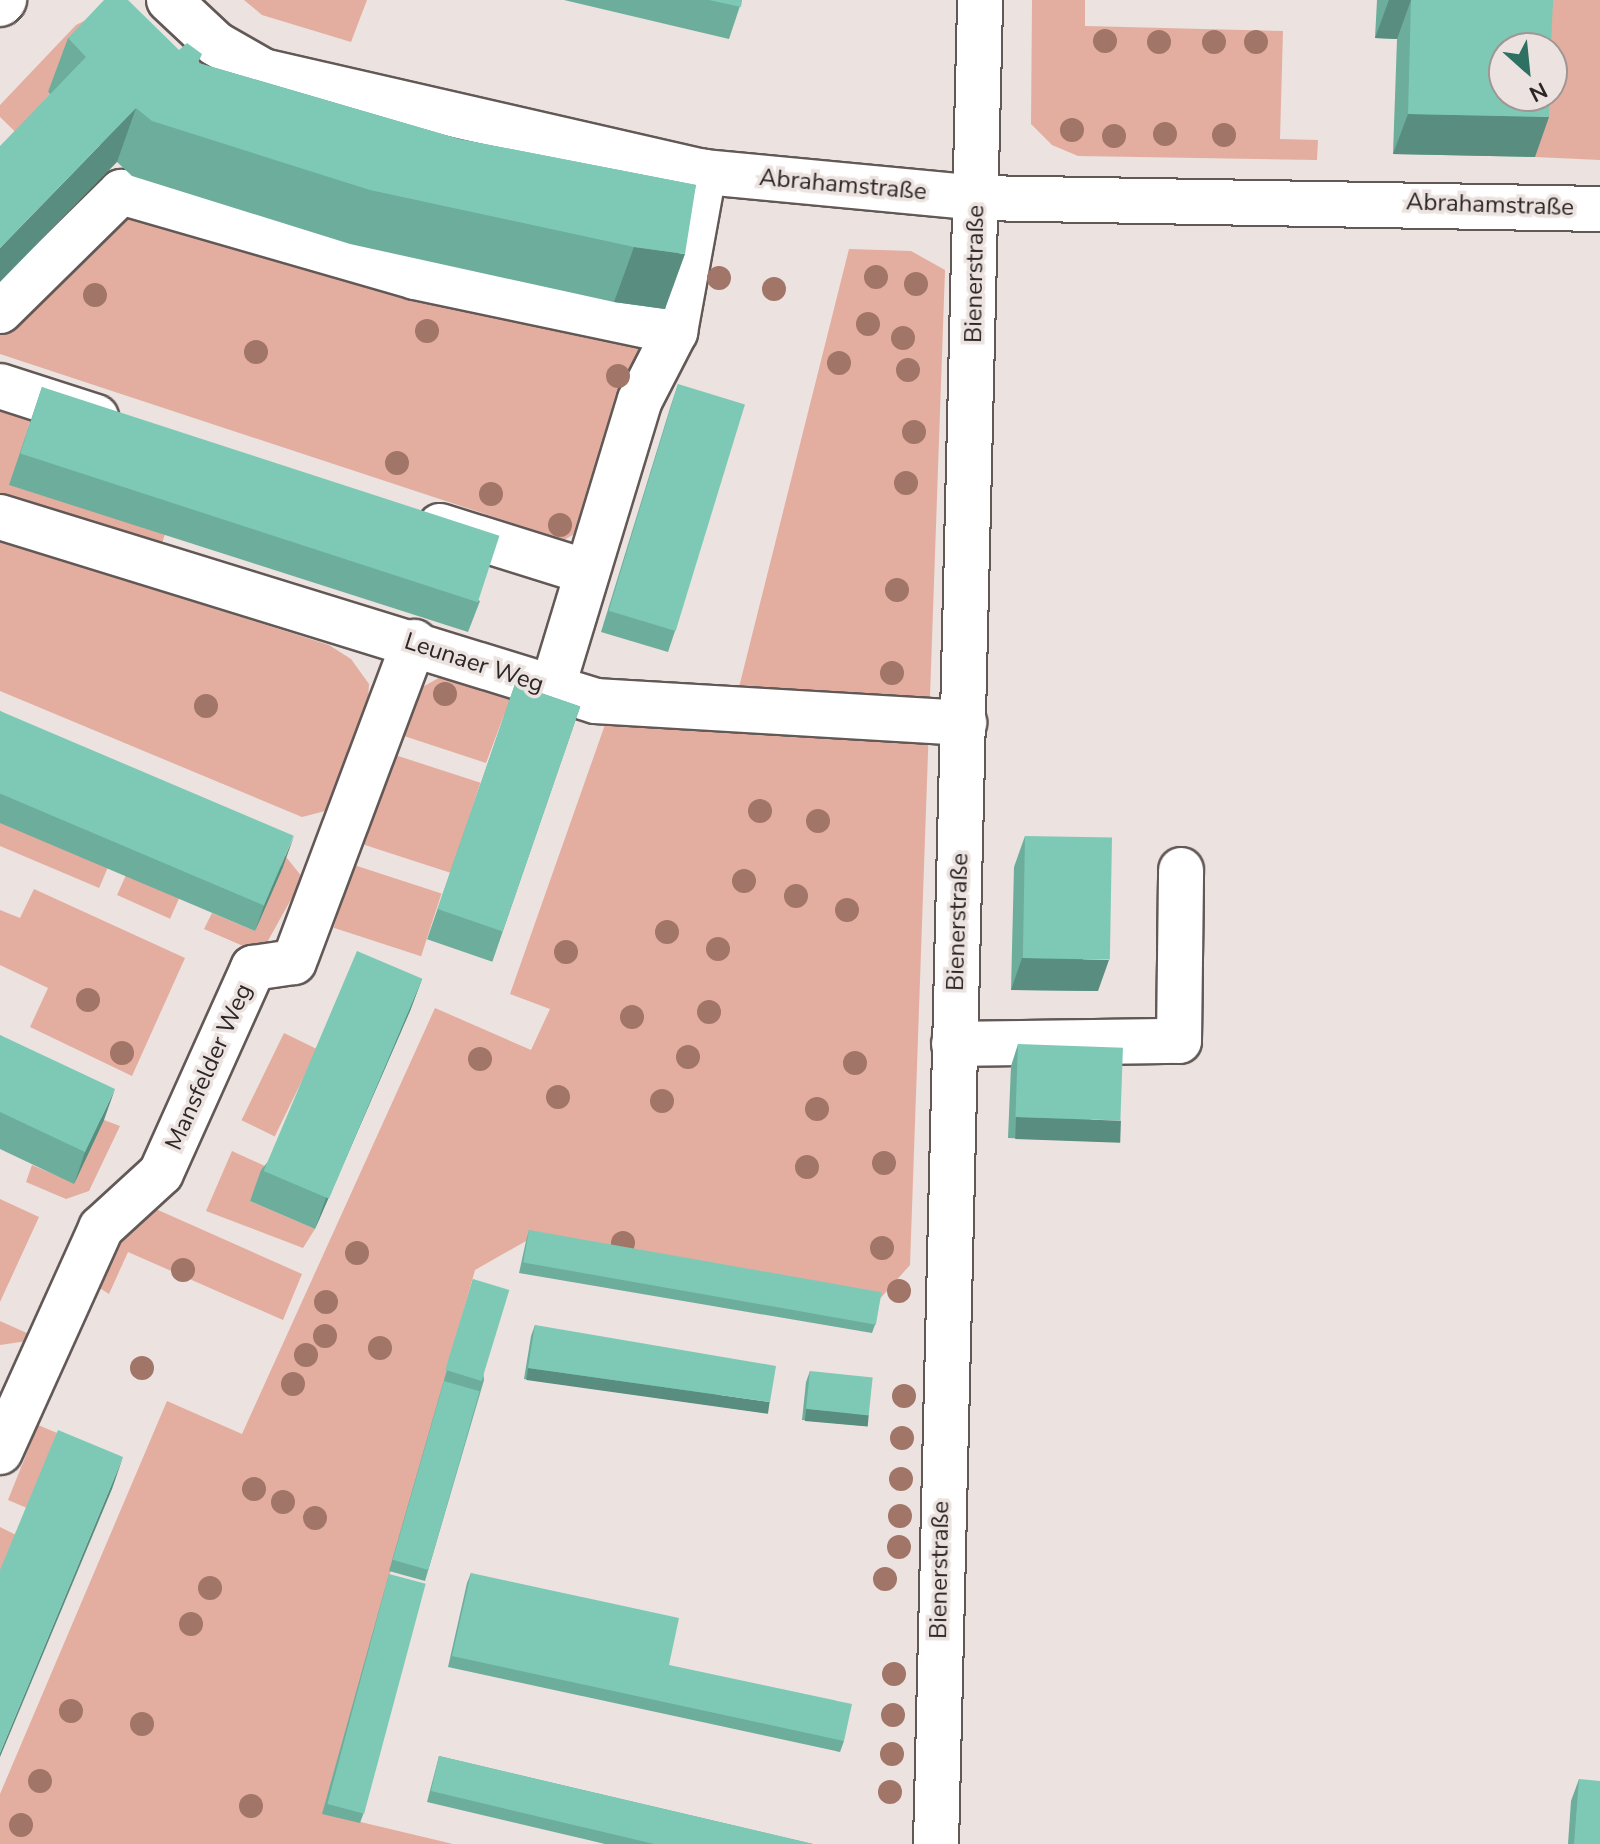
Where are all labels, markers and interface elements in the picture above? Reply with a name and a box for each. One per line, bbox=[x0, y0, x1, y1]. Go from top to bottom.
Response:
north arrow bbox=[1488, 32, 1568, 112]
text: N bbox=[1524, 74, 1552, 109]
street label: Abrahamstraße bbox=[758, 163, 928, 207]
street label: Abrahamstraße bbox=[1405, 188, 1575, 222]
street label: Bienerstraße bbox=[959, 205, 991, 343]
street label: Leunaer Weg bbox=[401, 627, 547, 699]
street label: Bienerstraße bbox=[941, 853, 975, 991]
street label: Mansfelder Weg bbox=[159, 979, 259, 1155]
street label: Bienerstraße bbox=[924, 1501, 956, 1639]

